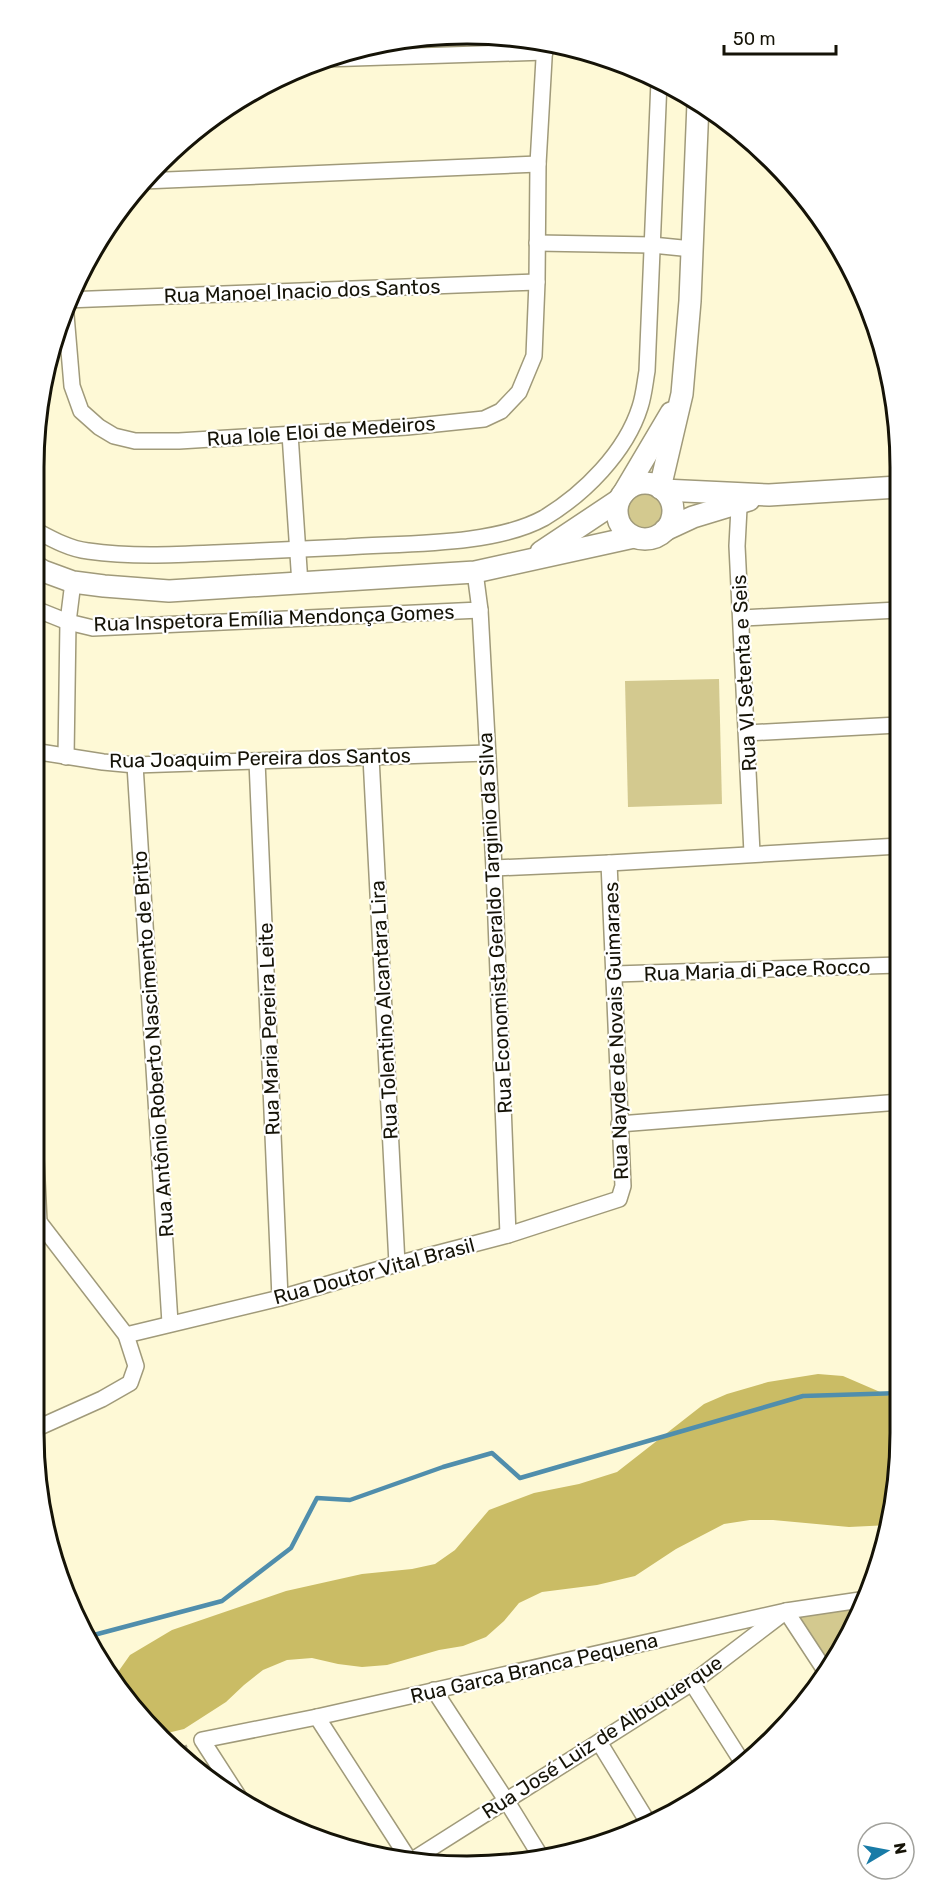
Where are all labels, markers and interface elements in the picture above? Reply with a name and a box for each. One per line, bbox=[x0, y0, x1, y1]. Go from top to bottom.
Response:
scale bar bbox=[724, 18, 836, 56]
text: 50 m bbox=[733, 28, 776, 50]
street label: Rua Manoel Inacio dos Santos bbox=[163, 274, 441, 308]
street label: Rua Iole Eloi de Medeiros bbox=[206, 411, 436, 451]
street label: Rua VI Setenta e Seis bbox=[727, 574, 761, 772]
street label: Rua Inspetora Emília Mendonça Gomes bbox=[93, 600, 455, 636]
street label: Rua Economista Geraldo Targinio da Silva bbox=[473, 732, 517, 1114]
street label: Rua Joaquim Pereira dos Santos bbox=[109, 743, 411, 773]
street label: Rua Antônio Roberto Nascimento de Brito bbox=[128, 850, 178, 1238]
street label: Rua Tolentino Alcantara Lira bbox=[365, 880, 403, 1140]
street label: Rua Nayde de Novais Guimaraes bbox=[599, 882, 633, 1180]
street label: Rua Maria Pereira Leite bbox=[253, 922, 285, 1136]
street label: Rua Maria di Pace Rocco bbox=[643, 954, 871, 986]
street label: Rua Doutor Vital Brasil bbox=[271, 1233, 477, 1309]
street label: Rua Garca Branca Pequena bbox=[408, 1628, 660, 1708]
street label: Rua José Luiz de Albuquerque bbox=[477, 1650, 727, 1824]
north arrow bbox=[856, 1821, 916, 1881]
text: N bbox=[890, 1841, 911, 1856]

